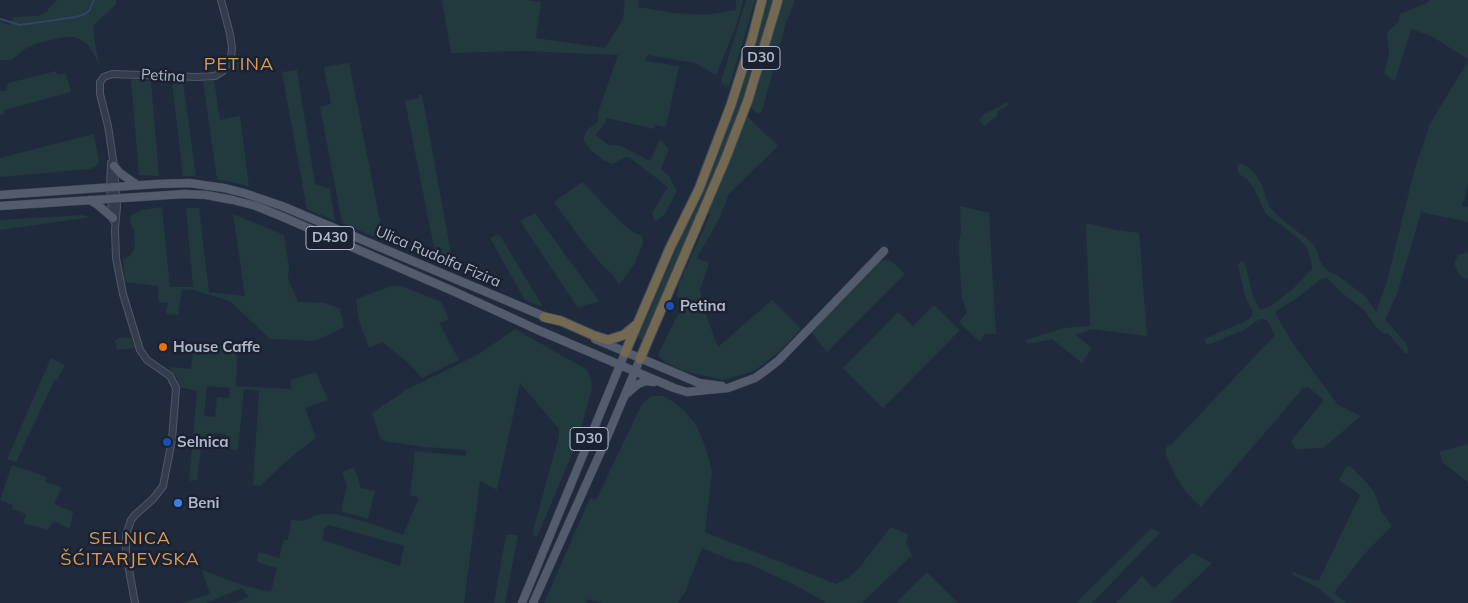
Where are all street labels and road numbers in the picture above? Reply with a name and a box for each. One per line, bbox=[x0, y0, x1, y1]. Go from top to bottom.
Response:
road number: D30 bbox=[742, 46, 780, 70]
street label: Petina bbox=[140, 66, 186, 86]
street label: Ulica Rudolfa Fizira bbox=[373, 223, 503, 291]
road number: D430 bbox=[306, 227, 354, 250]
road number: D30 bbox=[570, 428, 608, 450]

